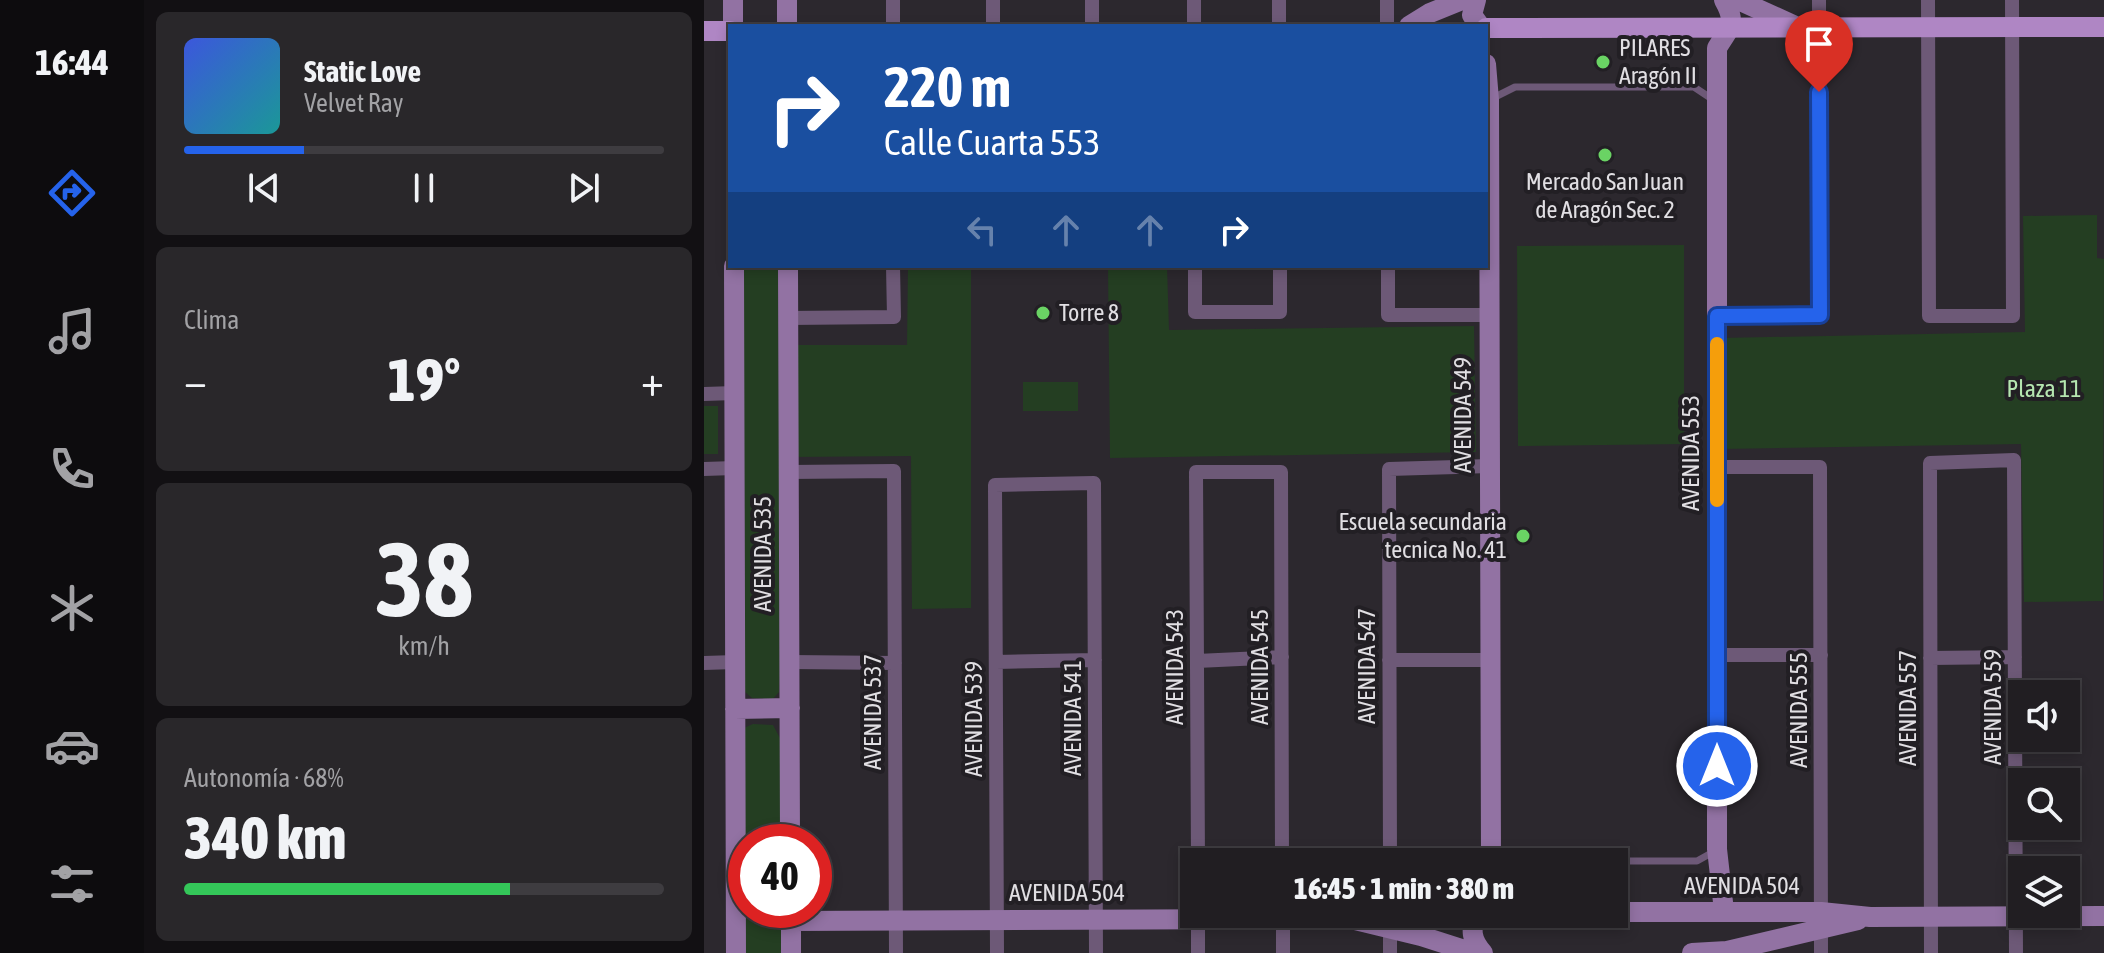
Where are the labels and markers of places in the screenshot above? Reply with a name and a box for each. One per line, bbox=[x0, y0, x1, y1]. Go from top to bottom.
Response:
pin bbox=[1785, 10, 1853, 92]
place label: PILARES Aragón II bbox=[1619, 34, 1697, 89]
marker: PILARES Aragón II bbox=[1594, 53, 1612, 71]
marker: Mercado San Juan de Aragón Sec. 2 bbox=[1596, 146, 1614, 164]
place label: Mercado San Juan de Aragón Sec. 2 bbox=[1526, 168, 1684, 223]
place label: Torre 8 bbox=[1059, 299, 1119, 326]
marker: Torre 8 bbox=[1034, 304, 1052, 322]
place label: Escuela secundaria tecnica No. 41 bbox=[1338, 508, 1507, 563]
marker: Escuela secundaria tecnica No. 41 bbox=[1514, 527, 1532, 545]

